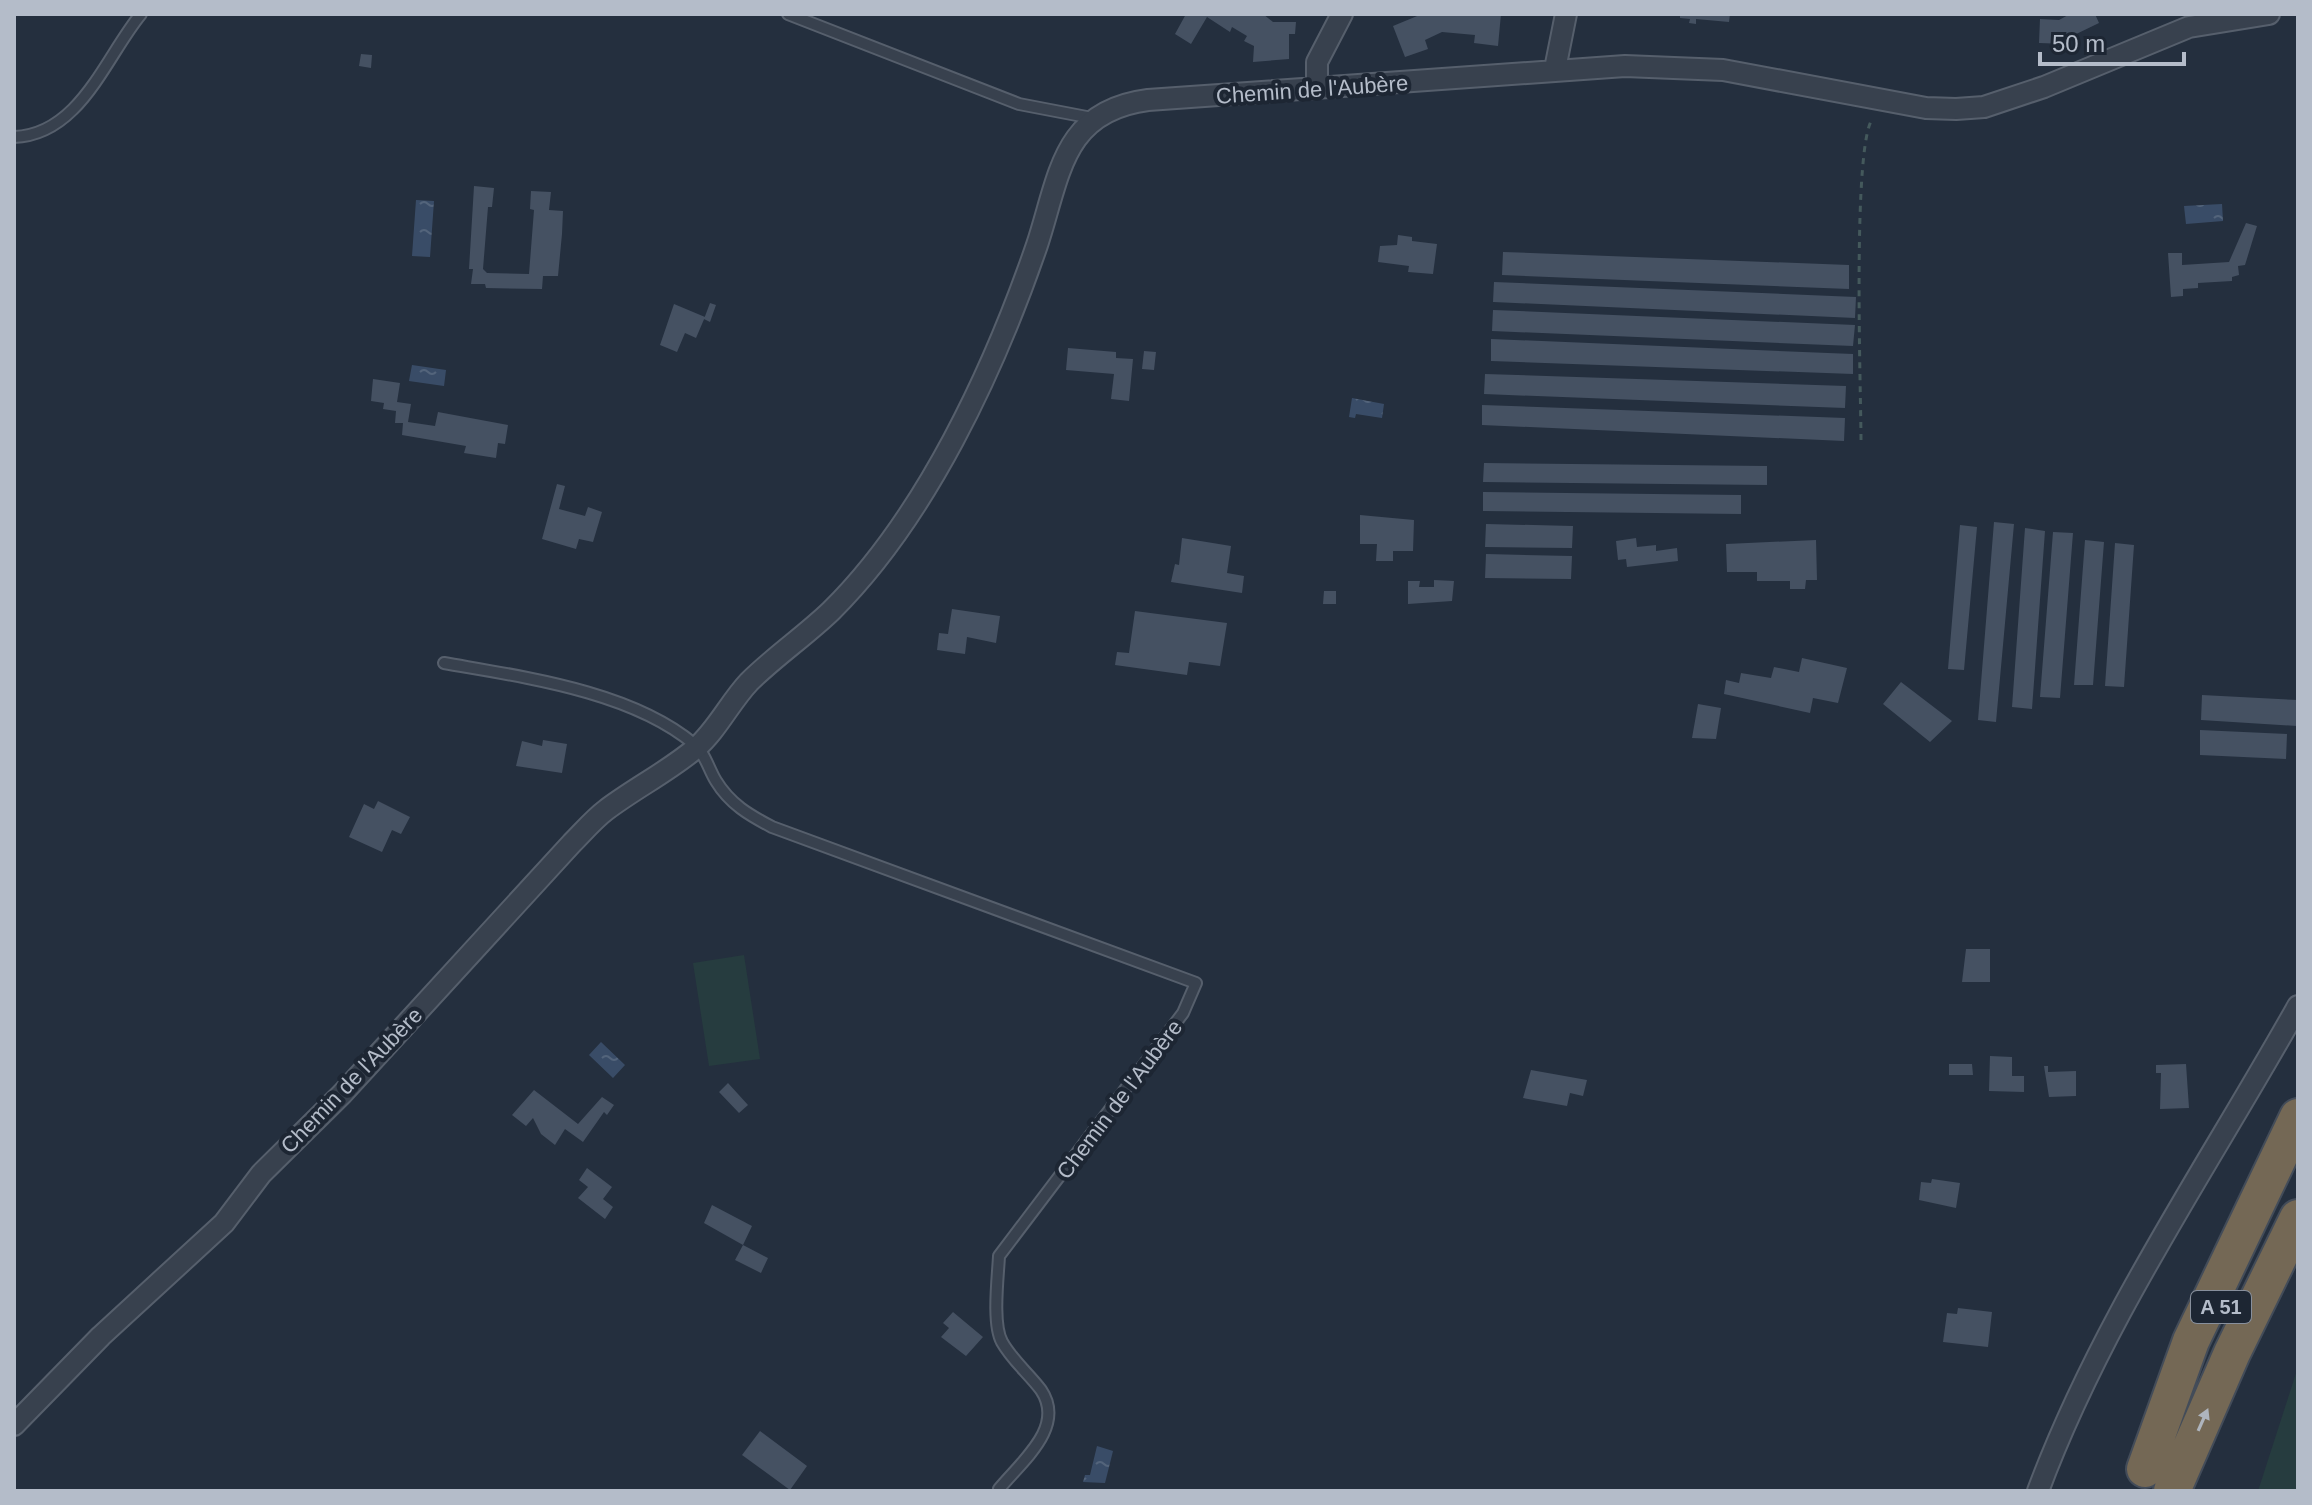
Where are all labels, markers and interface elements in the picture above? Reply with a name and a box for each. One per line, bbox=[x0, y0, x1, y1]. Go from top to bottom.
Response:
scale bar bbox=[2040, 16, 2184, 66]
text: 50 m bbox=[2052, 30, 2105, 57]
street label: Chemin de l'Aubère bbox=[1215, 70, 1409, 109]
street label: Chemin de l'Aubère bbox=[275, 1002, 427, 1158]
street label: Chemin de l'Aubère bbox=[1051, 1015, 1187, 1184]
road number: A 51 bbox=[2191, 1291, 2251, 1323]
one-way arrow bbox=[2196, 1408, 2210, 1431]

